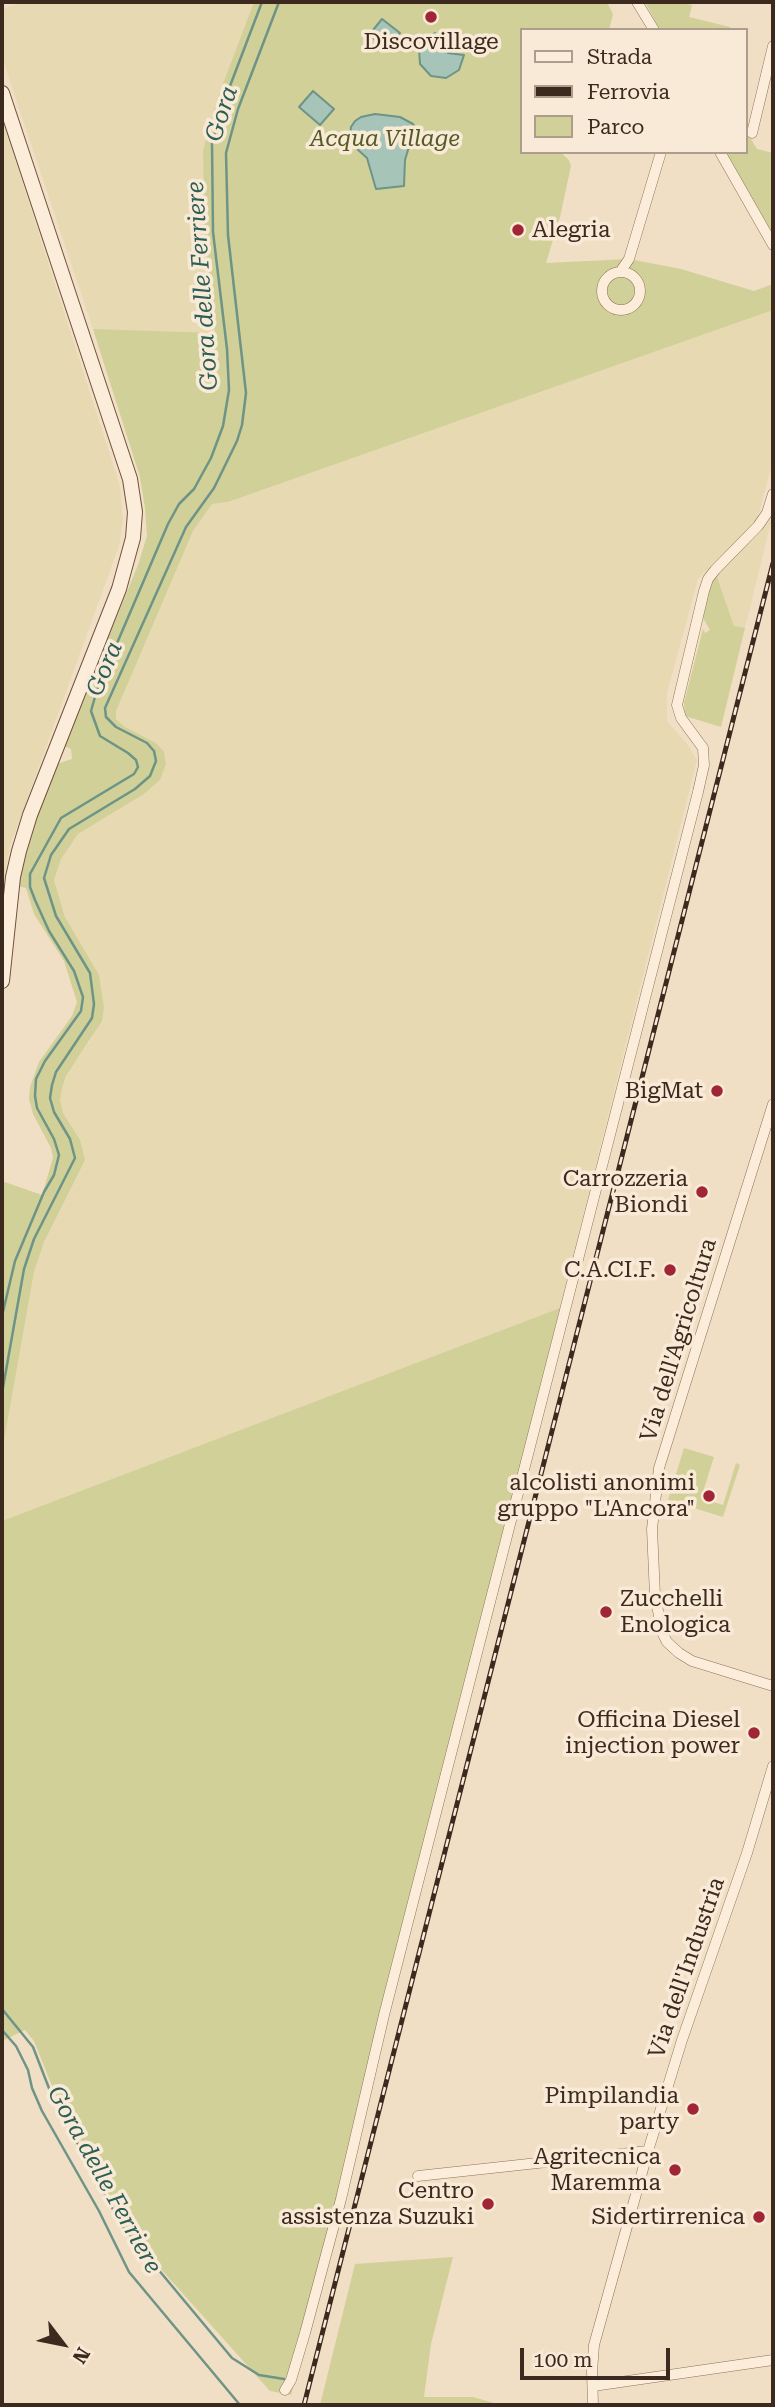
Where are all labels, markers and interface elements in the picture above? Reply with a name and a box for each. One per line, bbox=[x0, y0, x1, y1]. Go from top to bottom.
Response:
marker: Discovillage bbox=[423, 9, 439, 25]
place label: Discovillage bbox=[363, 28, 499, 56]
legend bbox=[520, 28, 747, 154]
text: Strada bbox=[587, 45, 652, 69]
text: Ferrovia bbox=[587, 80, 670, 104]
water label: Gora bbox=[200, 83, 244, 145]
text: Parco bbox=[587, 115, 644, 139]
park label: Acqua Village bbox=[310, 125, 460, 153]
water label: Gora delle Ferriere bbox=[181, 180, 225, 392]
place label: Alegria bbox=[532, 216, 610, 244]
marker: Alegria bbox=[510, 222, 526, 238]
water label: Gora bbox=[81, 637, 129, 701]
place label: BigMat bbox=[625, 1077, 703, 1105]
marker: BigMat bbox=[709, 1083, 725, 1099]
place label: Carrozzeria Biondi bbox=[563, 1165, 688, 1219]
marker: Carrozzeria Biondi bbox=[694, 1184, 710, 1200]
street label: Via dell'Agricoltura bbox=[635, 1235, 723, 1445]
place label: C.A.CI.F. bbox=[564, 1256, 656, 1284]
marker: C.A.CI.F. bbox=[662, 1262, 678, 1278]
place label: alcolisti anonimi gruppo "L'Ancora" bbox=[498, 1469, 695, 1523]
marker: alcolisti anonimi gruppo "L'Ancora" bbox=[701, 1488, 717, 1504]
place label: Zucchelli Enologica bbox=[620, 1585, 731, 1639]
marker: Zucchelli Enologica bbox=[598, 1604, 614, 1620]
place label: Officina Diesel injection power bbox=[565, 1706, 740, 1760]
marker: Officina Diesel injection power bbox=[746, 1725, 762, 1741]
street label: Via dell'Industria bbox=[643, 1874, 731, 2062]
water label: Gora delle Ferriere bbox=[41, 2081, 167, 2279]
place label: Pimpilandia party bbox=[544, 2082, 679, 2136]
marker: Pimpilandia party bbox=[685, 2101, 701, 2117]
place label: Agritecnica Maremma bbox=[533, 2143, 661, 2197]
marker: Agritecnica Maremma bbox=[667, 2162, 683, 2178]
place label: Centro assistenza Suzuki bbox=[281, 2177, 474, 2231]
marker: Centro assistenza Suzuki bbox=[480, 2196, 496, 2212]
place label: Sidertirrenica bbox=[591, 2203, 745, 2231]
marker: Sidertirrenica bbox=[751, 2209, 767, 2225]
north arrow bbox=[28, 2309, 98, 2379]
scale bar bbox=[523, 2334, 674, 2378]
text: N bbox=[68, 2343, 95, 2368]
text: 100 m bbox=[533, 2348, 593, 2372]

